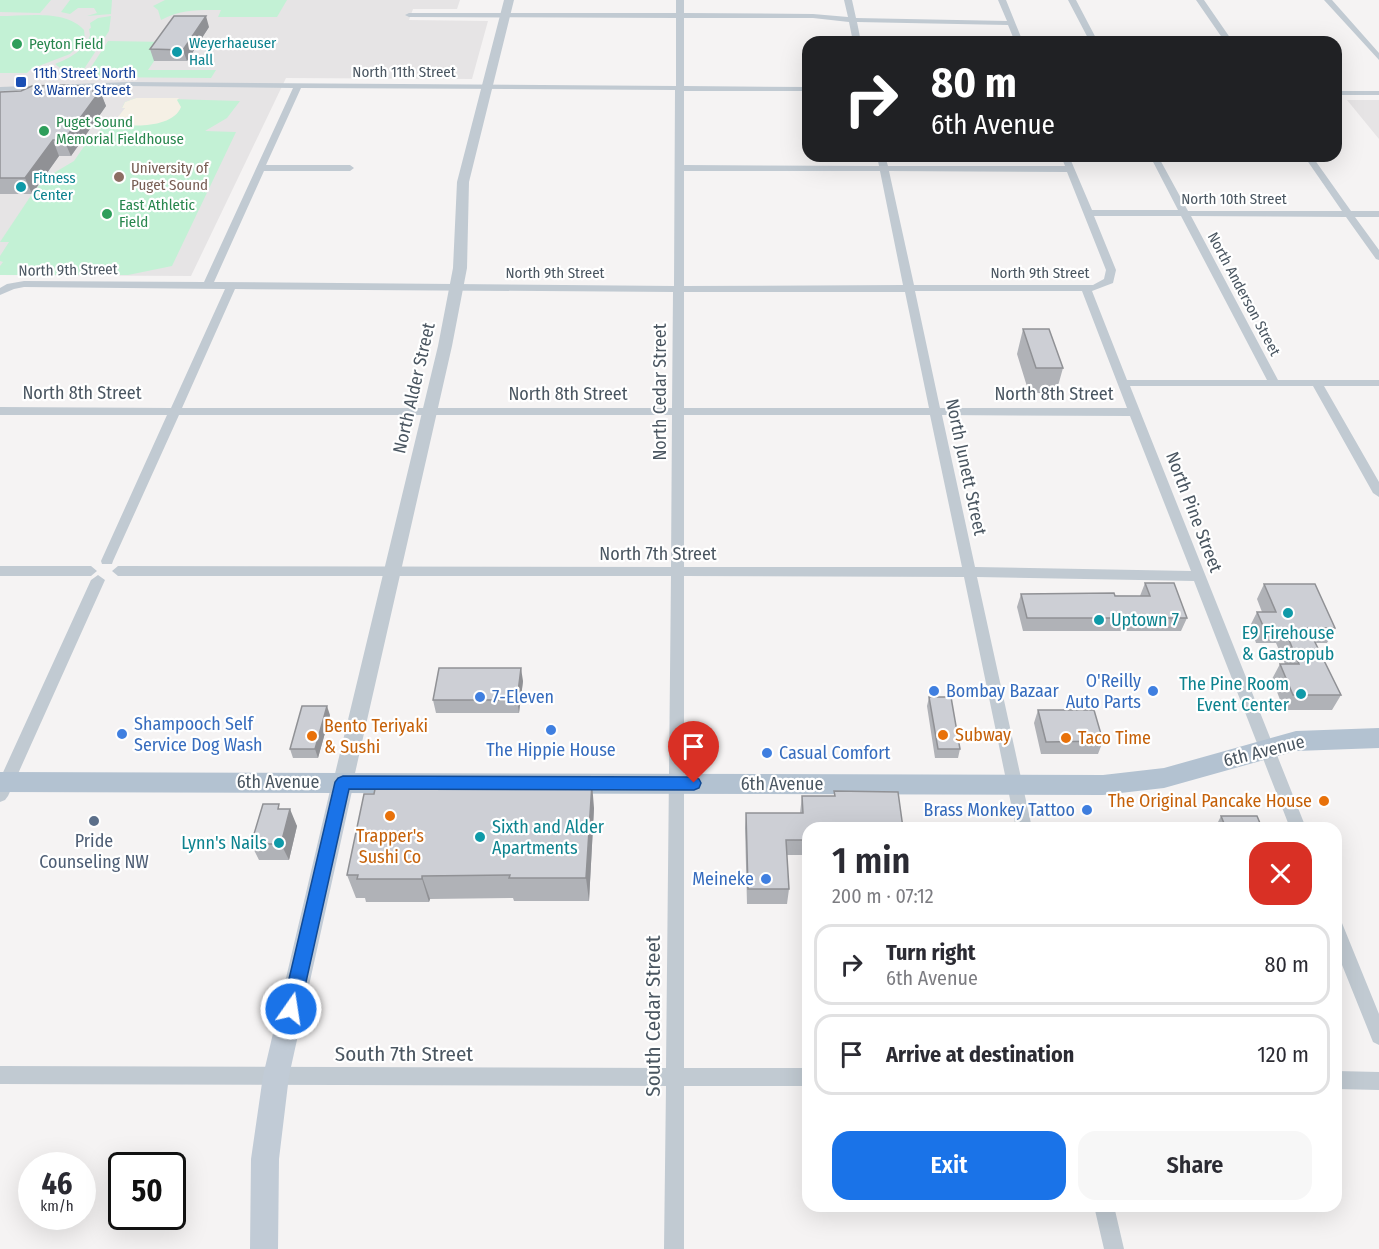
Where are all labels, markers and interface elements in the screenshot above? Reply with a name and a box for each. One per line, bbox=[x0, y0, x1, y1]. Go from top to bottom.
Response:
place label: Weyerhaeuser Hall bbox=[189, 34, 277, 69]
place label: Peyton Field bbox=[29, 35, 104, 53]
marker: Peyton Field bbox=[10, 37, 24, 51]
marker: Weyerhaeuser Hall bbox=[170, 45, 184, 59]
text: 80 m bbox=[931, 58, 1017, 108]
icon: right bbox=[832, 60, 910, 138]
street label: North 11th Street bbox=[352, 63, 456, 81]
place label: 11th Street North & Warner Street bbox=[33, 64, 136, 99]
marker: 11th Street North & Warner Street bbox=[14, 75, 28, 89]
text: 6th Avenue bbox=[931, 109, 1055, 141]
place label: Puget Sound Memorial Fieldhouse bbox=[56, 113, 184, 148]
marker: Puget Sound Memorial Fieldhouse bbox=[37, 124, 51, 138]
place label: University of Puget Sound bbox=[131, 159, 210, 194]
place label: Fitness Center bbox=[33, 169, 76, 204]
marker: University of Puget Sound bbox=[112, 170, 126, 184]
marker: Fitness Center bbox=[14, 180, 28, 194]
street label: North 10th Street bbox=[1181, 190, 1287, 208]
place label: East Athletic Field bbox=[119, 196, 196, 231]
marker: East Athletic Field bbox=[100, 207, 114, 221]
street label: North Anderson Street bbox=[1204, 229, 1284, 359]
street label: North 9th Street bbox=[18, 260, 118, 280]
street label: North 9th Street bbox=[505, 264, 605, 282]
street label: North 9th Street bbox=[990, 264, 1090, 282]
street label: North Alder Street bbox=[388, 320, 440, 456]
street label: North Cedar Street bbox=[649, 323, 671, 461]
street label: North 8th Street bbox=[22, 382, 142, 404]
street label: North 8th Street bbox=[508, 383, 628, 405]
street label: North 8th Street bbox=[994, 383, 1114, 405]
street label: North Junett Street bbox=[941, 397, 991, 537]
street label: North Pine Street bbox=[1161, 449, 1227, 575]
street label: North 7th Street bbox=[599, 543, 717, 565]
marker: E9 Firehouse & Gastropub bbox=[1281, 606, 1295, 620]
place label: Uptown 7 bbox=[1111, 609, 1179, 631]
marker: Uptown 7 bbox=[1092, 613, 1106, 627]
place label: E9 Firehouse & Gastropub bbox=[1242, 622, 1334, 665]
place label: O'Reilly Auto Parts bbox=[1066, 670, 1141, 713]
place label: The Pine Room Event Center bbox=[1179, 673, 1290, 716]
place label: Bombay Bazaar bbox=[946, 680, 1059, 702]
marker: Bombay Bazaar bbox=[927, 684, 941, 698]
marker: O'Reilly Auto Parts bbox=[1146, 684, 1160, 698]
place label: 7-Eleven bbox=[492, 686, 554, 708]
marker: The Pine Room Event Center bbox=[1294, 687, 1308, 701]
marker: 7-Eleven bbox=[473, 690, 487, 704]
place label: Shampooch Self Service Dog Wash bbox=[134, 713, 263, 756]
place label: Bento Teriyaki & Sushi bbox=[324, 715, 428, 758]
pin bbox=[668, 721, 719, 783]
marker: The Hippie House bbox=[544, 723, 558, 737]
place label: Subway bbox=[955, 724, 1011, 746]
marker: Shampooch Self Service Dog Wash bbox=[115, 727, 129, 741]
place label: Taco Time bbox=[1078, 727, 1151, 749]
marker: Subway bbox=[936, 728, 950, 742]
marker: Bento Teriyaki & Sushi bbox=[305, 729, 319, 743]
icon: arrive bbox=[677, 730, 710, 763]
street label: 6th Avenue bbox=[1221, 730, 1307, 772]
marker: Taco Time bbox=[1059, 731, 1073, 745]
place label: The Hippie House bbox=[486, 739, 616, 761]
place label: Casual Comfort bbox=[779, 742, 891, 764]
marker: Casual Comfort bbox=[760, 746, 774, 760]
street label: 6th Avenue bbox=[237, 771, 319, 793]
street label: 6th Avenue bbox=[741, 773, 823, 795]
place label: The Original Pancake House bbox=[1108, 790, 1312, 812]
marker: The Original Pancake House bbox=[1317, 794, 1331, 808]
place label: Brass Monkey Tattoo bbox=[924, 799, 1075, 821]
marker: Brass Monkey Tattoo bbox=[1080, 803, 1094, 817]
marker: Trapper's Sushi Co bbox=[383, 809, 397, 823]
marker: Pride Counseling NW bbox=[87, 814, 101, 828]
place label: Sixth and Alder Apartments bbox=[492, 816, 605, 859]
place label: Trapper's Sushi Co bbox=[356, 825, 424, 868]
place label: Pride Counseling NW bbox=[39, 830, 149, 873]
marker: Sixth and Alder Apartments bbox=[473, 830, 487, 844]
place label: Lynn's Nails bbox=[181, 832, 267, 854]
marker: Lynn's Nails bbox=[272, 836, 286, 850]
text: 1 min bbox=[832, 839, 910, 883]
button: close bbox=[1249, 842, 1312, 905]
place label: Meineke bbox=[692, 868, 754, 890]
marker: Meineke bbox=[759, 872, 773, 886]
text: 200 m · 07:12 bbox=[832, 884, 934, 908]
street label: South Cedar Street bbox=[640, 935, 666, 1097]
text: Turn right bbox=[886, 939, 975, 966]
icon: right bbox=[835, 948, 868, 981]
text: 80 m bbox=[1264, 951, 1309, 978]
text: 6th Avenue bbox=[886, 966, 978, 990]
position arrow bbox=[259, 977, 323, 1041]
icon: arrive bbox=[835, 1038, 868, 1071]
street label: South 7th Street bbox=[335, 1041, 473, 1067]
text: Arrive at destination bbox=[886, 1041, 1074, 1068]
text: 120 m bbox=[1257, 1041, 1309, 1068]
button: Exit bbox=[832, 1131, 1066, 1200]
button: Share bbox=[1078, 1131, 1312, 1200]
speed limit sign: 50 bbox=[108, 1152, 186, 1230]
text: 46 bbox=[41, 1166, 73, 1202]
text: km/h bbox=[40, 1197, 74, 1215]

